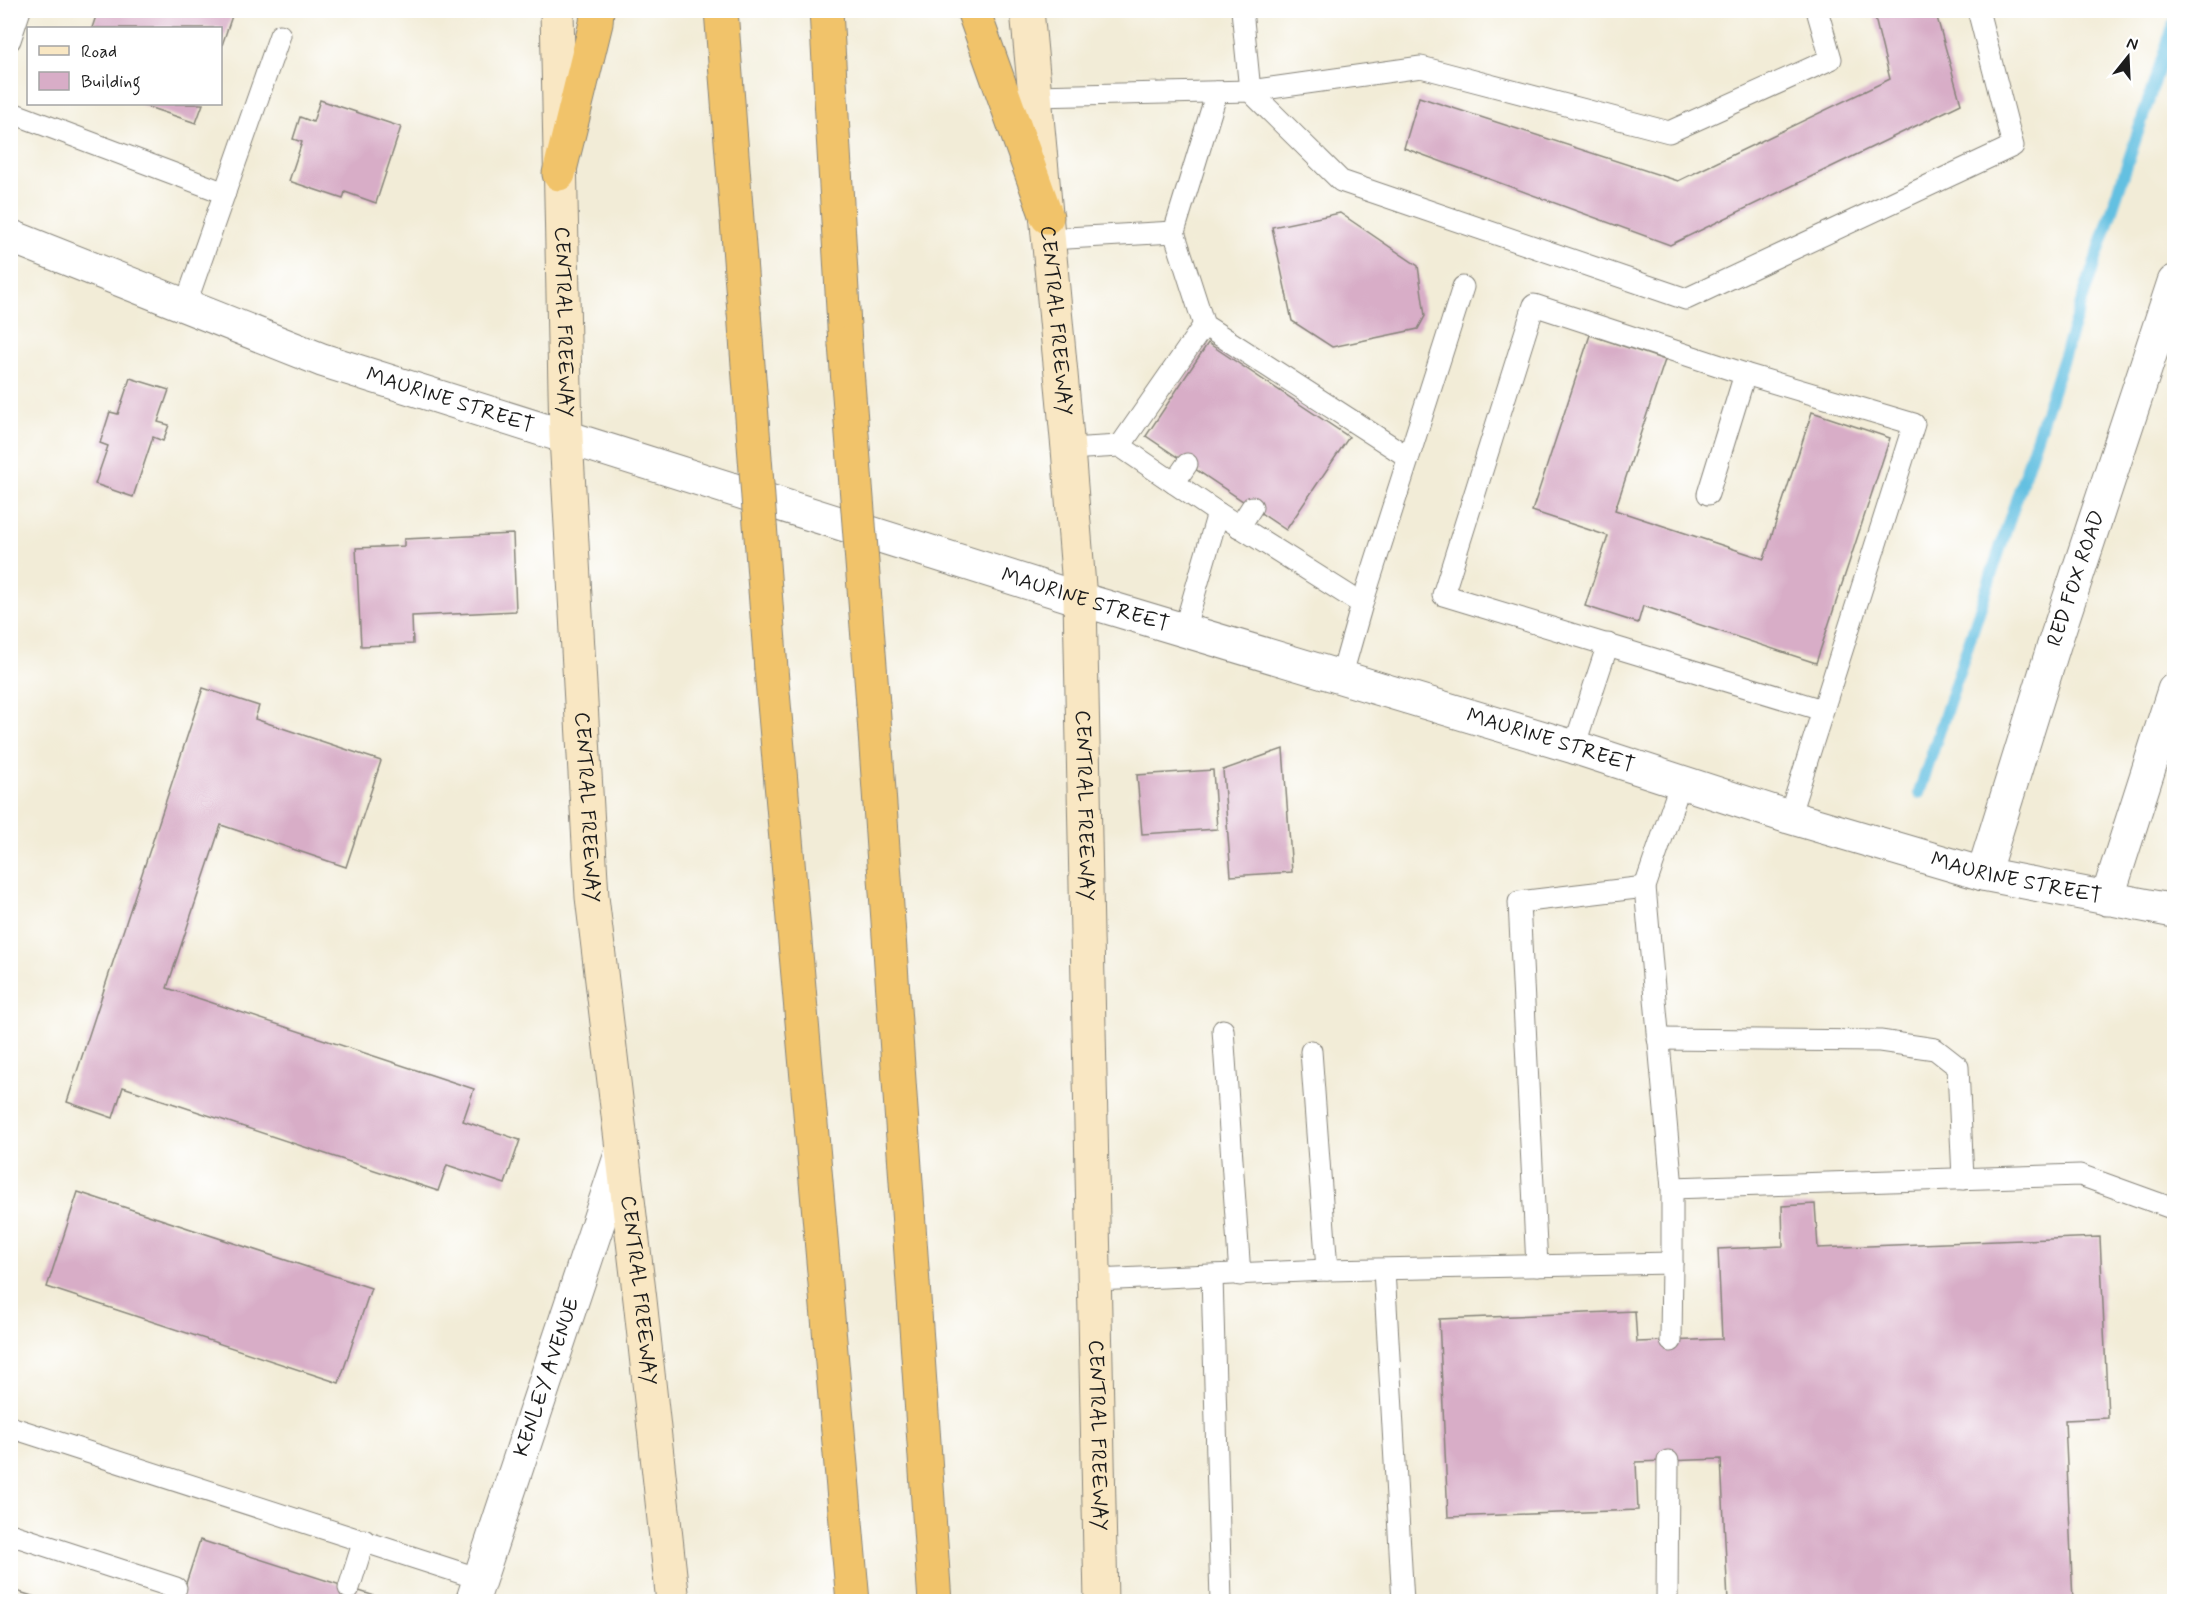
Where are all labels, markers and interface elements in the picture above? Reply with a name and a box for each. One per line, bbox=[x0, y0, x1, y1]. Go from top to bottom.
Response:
legend bbox=[27, 27, 222, 105]
north arrow bbox=[2098, 27, 2158, 87]
text: N bbox=[2124, 33, 2140, 56]
text: Road bbox=[81, 40, 117, 64]
text: Building bbox=[81, 70, 141, 96]
street label: CENTRAL FREEWAY bbox=[1033, 224, 1079, 417]
street label: CENTRAL FREEWAY bbox=[548, 226, 580, 418]
street label: MAURINE STREET bbox=[363, 361, 537, 440]
street label: RED FOX ROAD bbox=[2041, 507, 2112, 650]
street label: MAURINE STREET bbox=[998, 561, 1173, 639]
street label: MAURINE STREET bbox=[1463, 702, 1638, 780]
street label: CENTRAL FREEWAY bbox=[1068, 710, 1100, 902]
street label: CENTRAL FREEWAY bbox=[568, 711, 606, 904]
street label: MAURINE STREET bbox=[1928, 845, 2104, 911]
street label: CENTRAL FREEWAY bbox=[614, 1194, 663, 1387]
street label: KENLEY AVENUE bbox=[507, 1294, 586, 1460]
street label: CENTRAL FREEWAY bbox=[1082, 1340, 1114, 1531]

